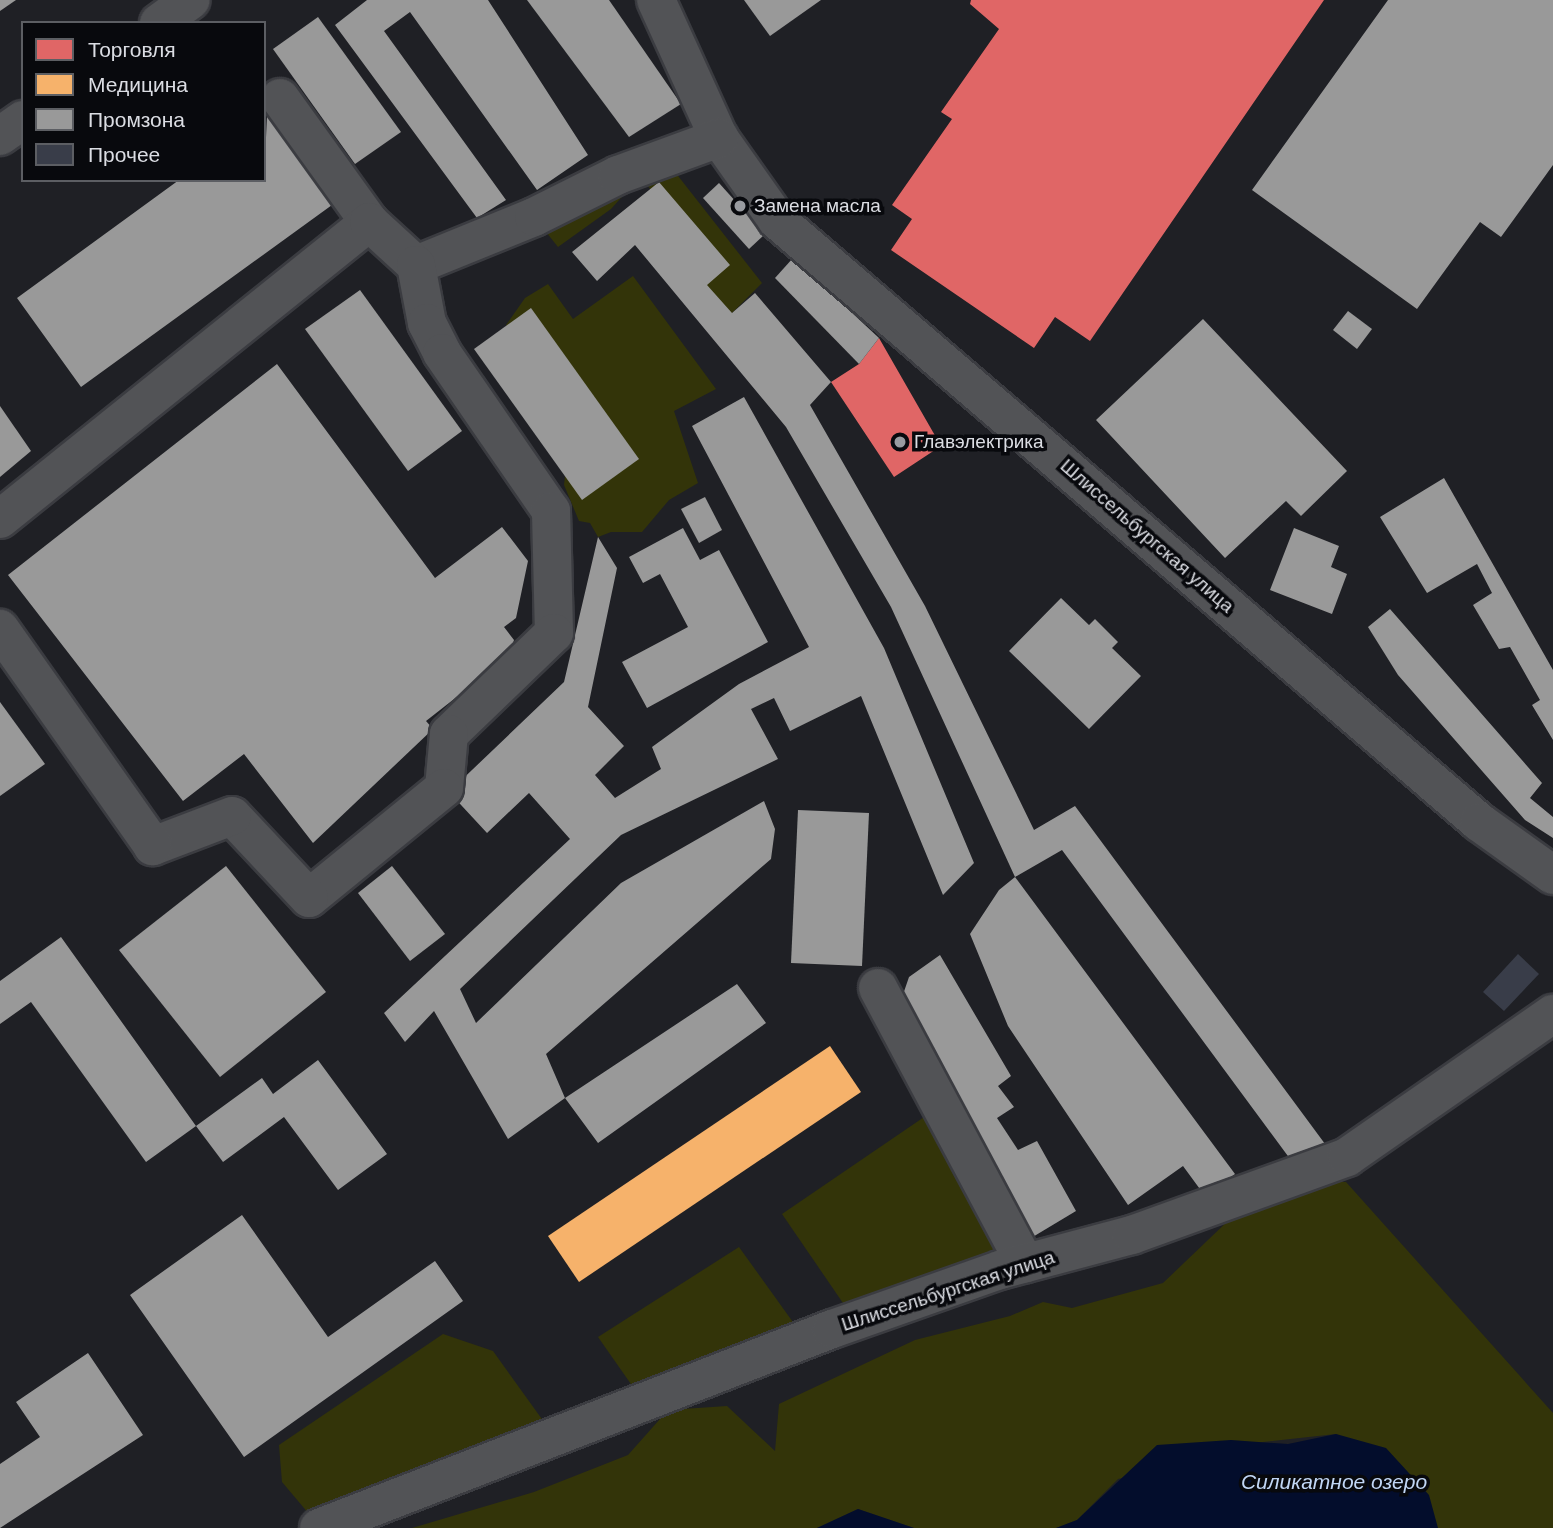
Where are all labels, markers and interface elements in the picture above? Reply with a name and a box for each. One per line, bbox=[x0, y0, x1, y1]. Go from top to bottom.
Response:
legend bbox=[21, 21, 266, 182]
text: Торговля bbox=[88, 38, 176, 61]
text: Медицина bbox=[88, 73, 188, 96]
text: Промзона bbox=[88, 108, 185, 131]
text: Прочее bbox=[88, 143, 160, 166]
place label: Замена масла bbox=[754, 195, 881, 217]
marker: Замена масла bbox=[732, 198, 748, 214]
place label: Главэлектрика bbox=[914, 431, 1044, 453]
marker: Главэлектрика bbox=[892, 434, 908, 450]
street label: Шлиссельбургская улица bbox=[1056, 454, 1238, 618]
street label: Шлиссельбургская улица bbox=[839, 1246, 1057, 1336]
water label: Силикатное озеро bbox=[1241, 1469, 1427, 1495]

